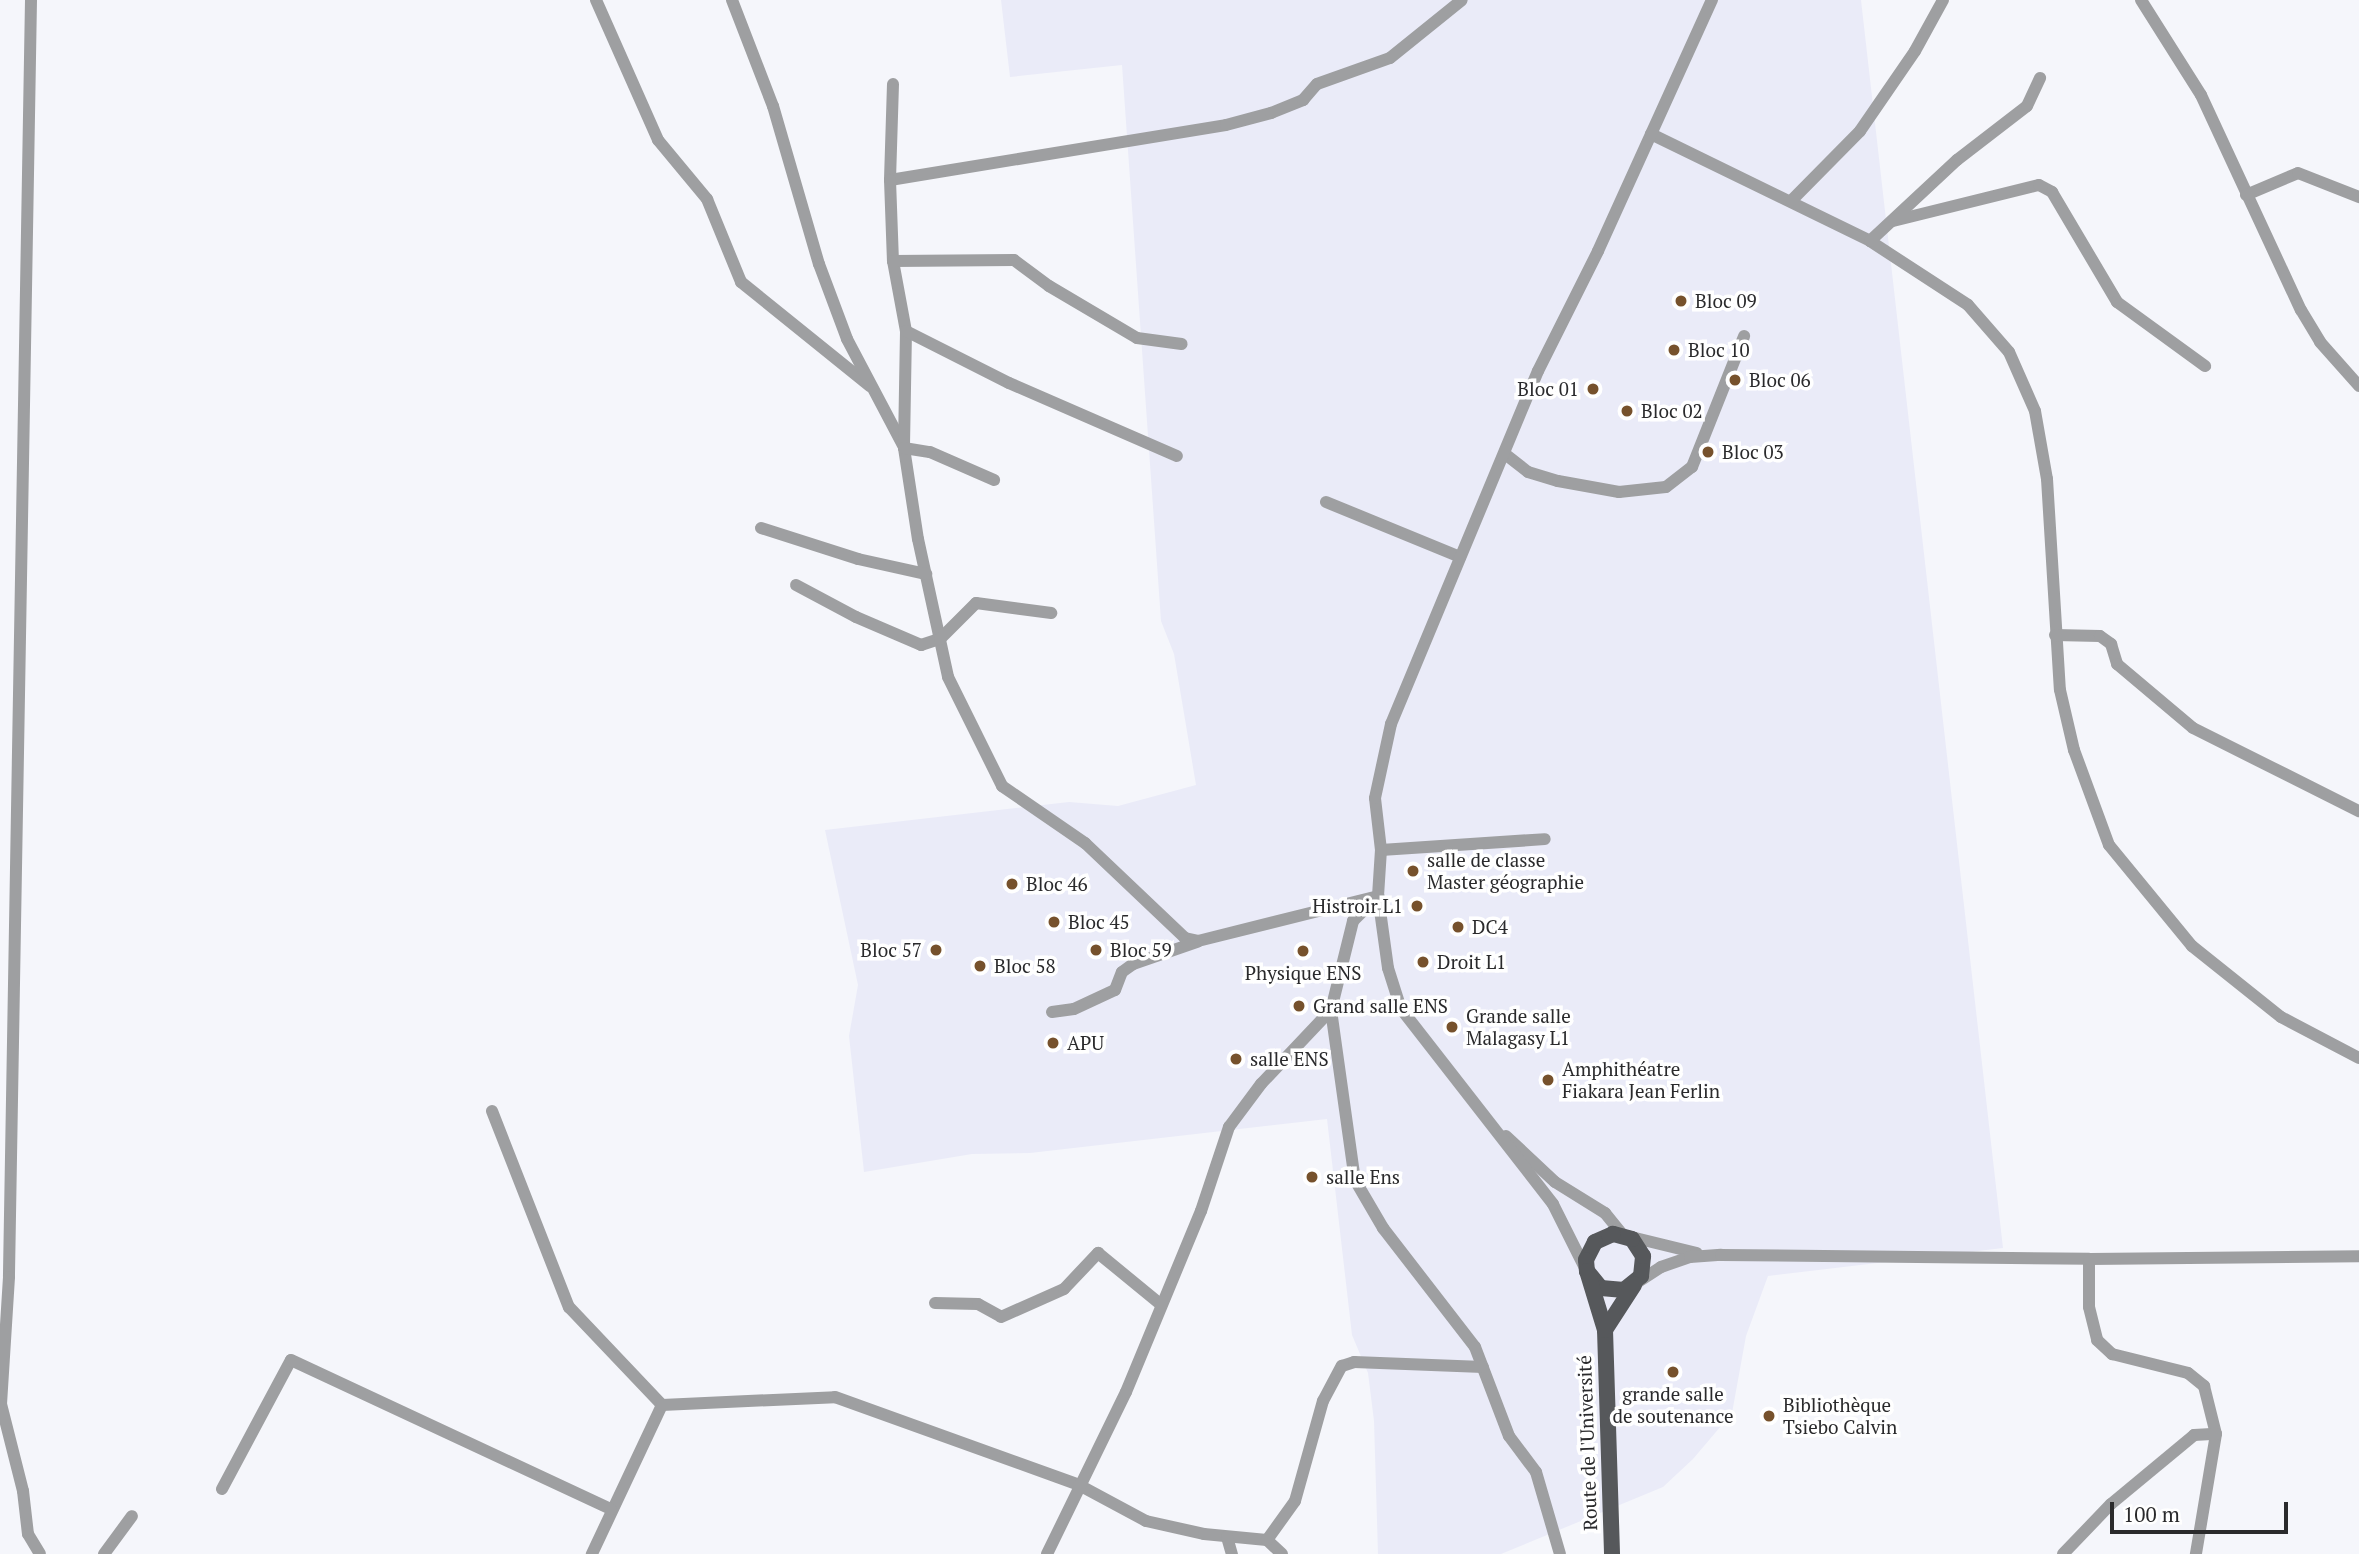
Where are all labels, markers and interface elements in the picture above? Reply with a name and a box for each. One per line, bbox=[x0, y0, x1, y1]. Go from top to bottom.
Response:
place label: Bloc 09 bbox=[1695, 290, 1757, 312]
marker: Bloc 09 bbox=[1673, 293, 1689, 309]
place label: Bloc 10 bbox=[1688, 339, 1750, 361]
marker: Bloc 10 bbox=[1666, 342, 1682, 358]
place label: Bloc 06 bbox=[1749, 369, 1811, 391]
marker: Bloc 06 bbox=[1727, 372, 1743, 388]
place label: Bloc 01 bbox=[1517, 378, 1579, 400]
marker: Bloc 01 bbox=[1585, 381, 1601, 397]
place label: Bloc 02 bbox=[1641, 400, 1703, 422]
marker: Bloc 02 bbox=[1619, 403, 1635, 419]
place label: Bloc 03 bbox=[1722, 441, 1784, 463]
marker: Bloc 03 bbox=[1700, 444, 1716, 460]
place label: salle de classe Master géographie bbox=[1427, 849, 1584, 893]
marker: salle de classe Master géographie bbox=[1405, 863, 1421, 879]
place label: Bloc 46 bbox=[1026, 873, 1088, 895]
marker: Bloc 46 bbox=[1004, 876, 1020, 892]
place label: Histroir L1 bbox=[1312, 895, 1403, 917]
marker: Histroir L1 bbox=[1409, 898, 1425, 914]
place label: Bloc 45 bbox=[1068, 911, 1130, 933]
marker: Bloc 45 bbox=[1046, 914, 1062, 930]
place label: DC4 bbox=[1472, 916, 1508, 938]
marker: DC4 bbox=[1450, 919, 1466, 935]
place label: Bloc 57 bbox=[860, 939, 922, 961]
place label: Bloc 59 bbox=[1110, 939, 1172, 961]
marker: Bloc 57 bbox=[928, 942, 944, 958]
marker: Bloc 59 bbox=[1088, 942, 1104, 958]
marker: Physique ENS bbox=[1295, 943, 1311, 959]
place label: Droit L1 bbox=[1437, 951, 1506, 973]
marker: Droit L1 bbox=[1415, 954, 1431, 970]
place label: Bloc 58 bbox=[994, 955, 1056, 977]
marker: Bloc 58 bbox=[972, 958, 988, 974]
place label: Physique ENS bbox=[1245, 962, 1361, 984]
place label: Grand salle ENS bbox=[1313, 995, 1448, 1017]
marker: Grand salle ENS bbox=[1291, 998, 1307, 1014]
place label: Grande salle Malagasy L1 bbox=[1466, 1005, 1571, 1049]
marker: Grande salle Malagasy L1 bbox=[1444, 1019, 1460, 1035]
place label: APU bbox=[1067, 1032, 1104, 1054]
marker: APU bbox=[1045, 1035, 1061, 1051]
place label: salle ENS bbox=[1250, 1048, 1329, 1070]
marker: salle ENS bbox=[1228, 1051, 1244, 1067]
place label: Amphithéatre Fiakara Jean Ferlin bbox=[1562, 1058, 1720, 1102]
marker: Amphithéatre Fiakara Jean Ferlin bbox=[1540, 1072, 1556, 1088]
place label: salle Ens bbox=[1326, 1166, 1400, 1188]
marker: salle Ens bbox=[1304, 1169, 1320, 1185]
street label: Route de l'Université bbox=[1573, 1355, 1601, 1531]
marker: grande salle de soutenance bbox=[1665, 1364, 1681, 1380]
place label: grande salle de soutenance bbox=[1612, 1383, 1734, 1427]
place label: Bibliothèque Tsiebo Calvin bbox=[1783, 1394, 1897, 1438]
marker: Bibliothèque Tsiebo Calvin bbox=[1761, 1408, 1777, 1424]
scale bar bbox=[2114, 1488, 2292, 1532]
text: 100 m bbox=[2123, 1500, 2180, 1528]

